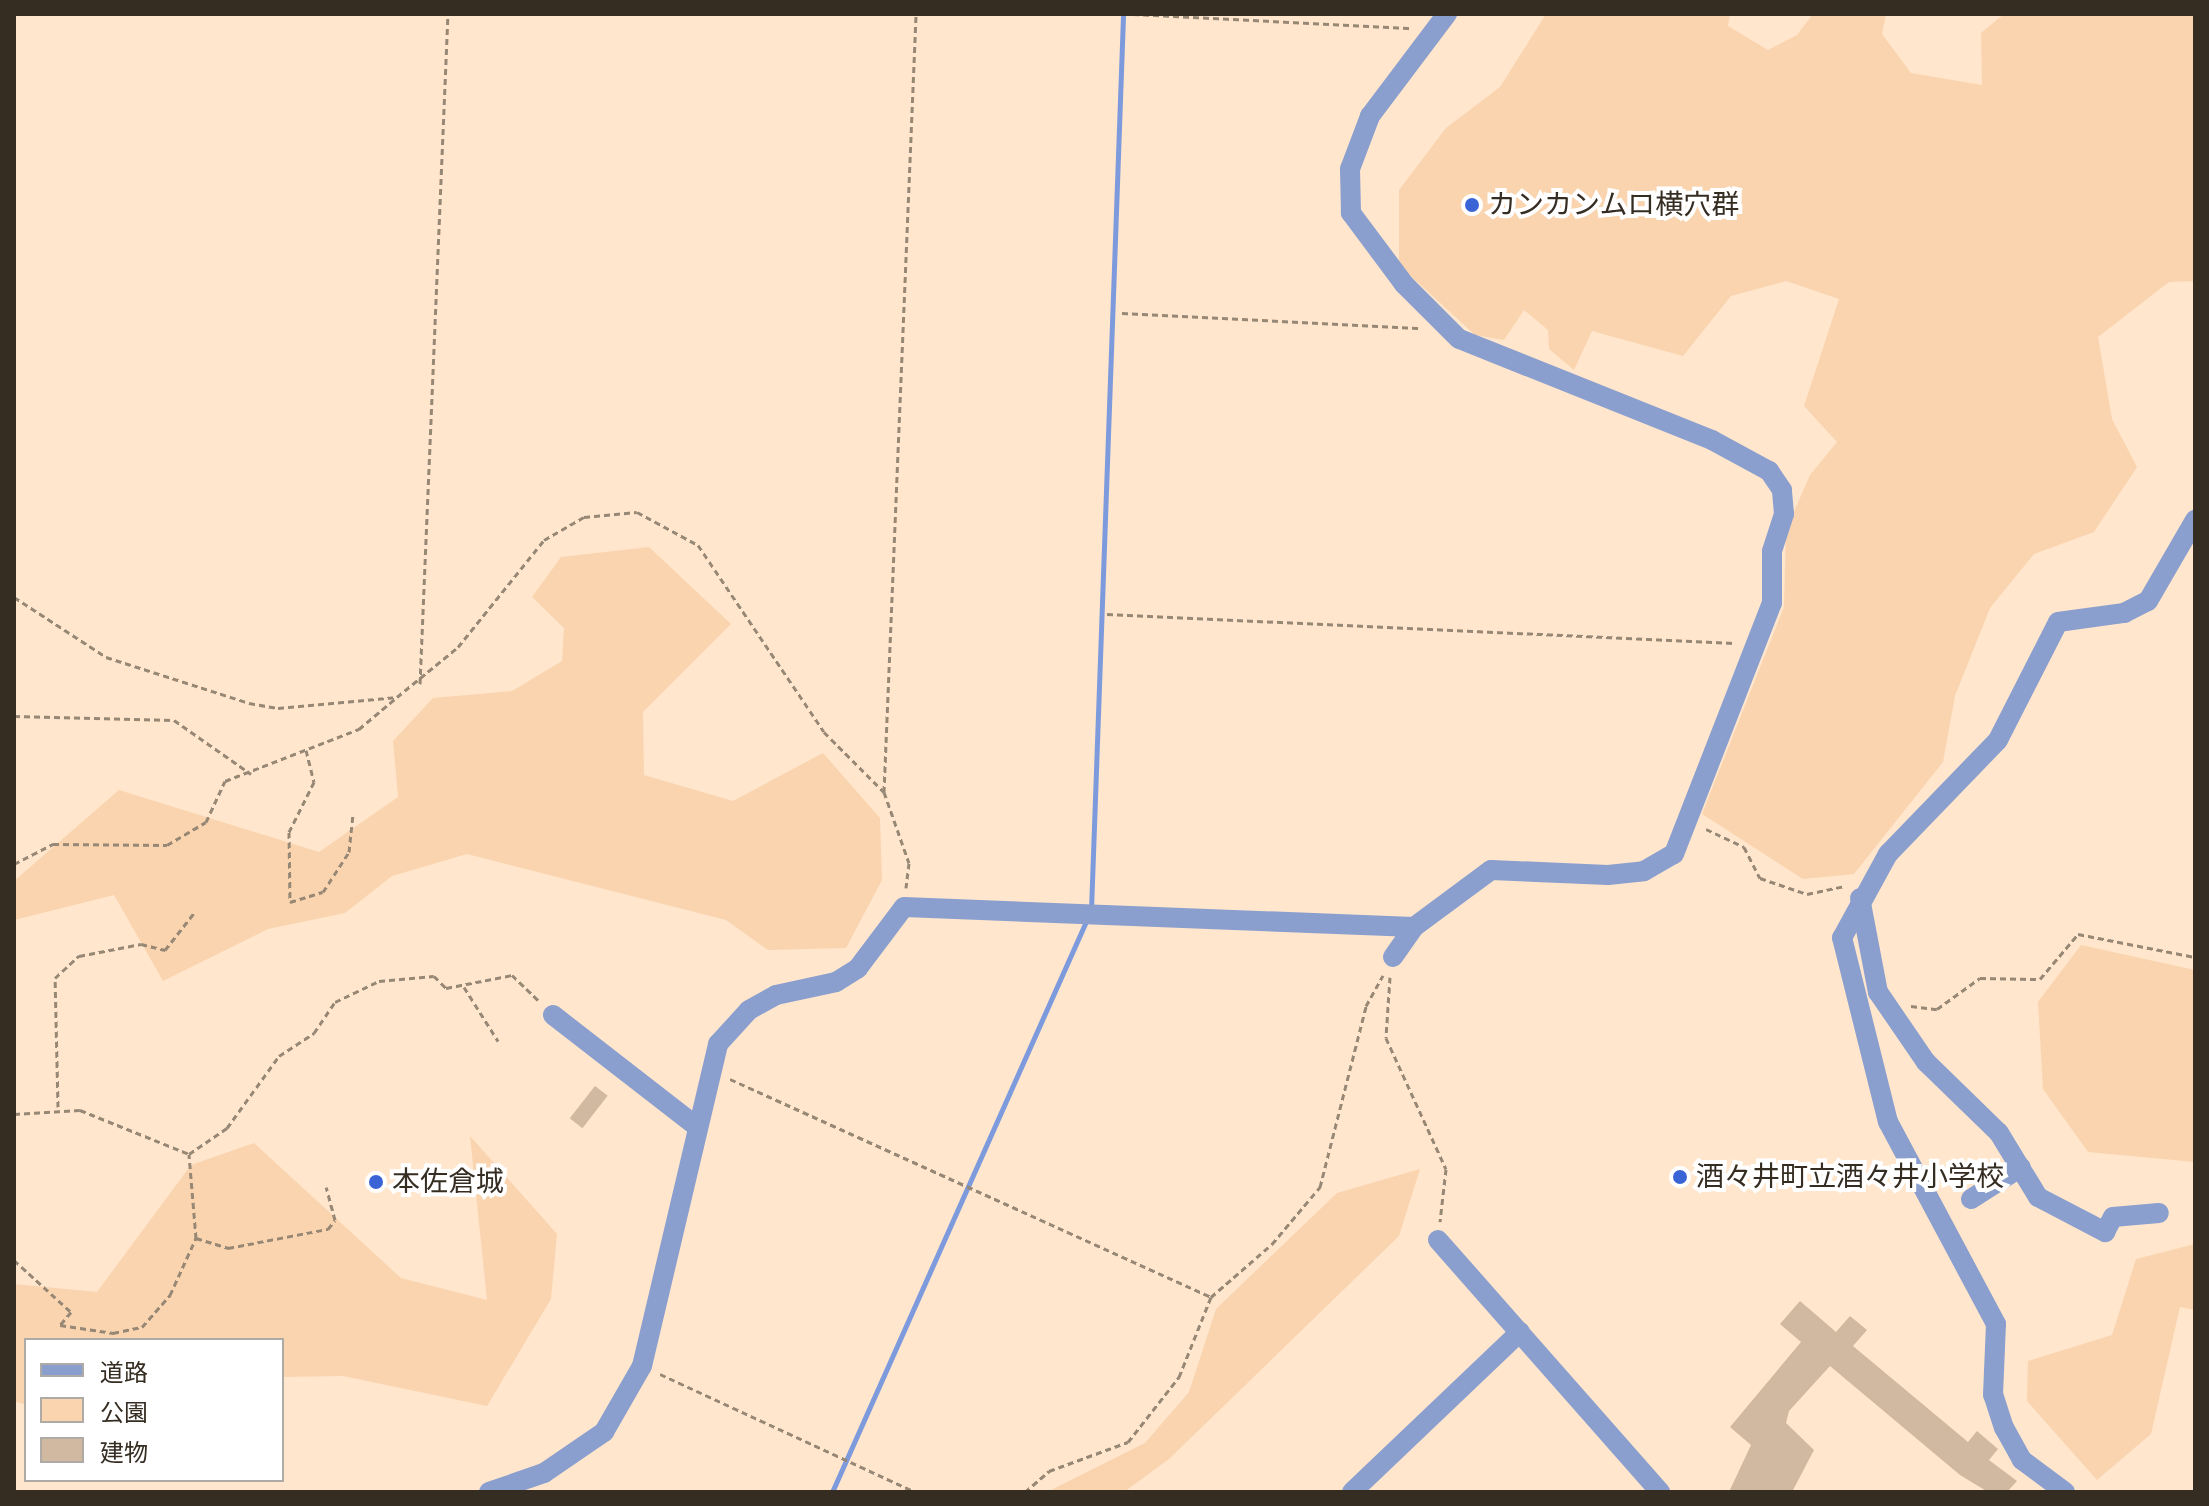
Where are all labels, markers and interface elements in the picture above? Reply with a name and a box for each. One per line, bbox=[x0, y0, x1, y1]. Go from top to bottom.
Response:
place label: カンカンムロ横穴群 bbox=[1488, 188, 1740, 222]
marker: カンカンムロ横穴群 bbox=[1463, 196, 1481, 214]
place label: 酒々井町立酒々井小学校 bbox=[1696, 1160, 2004, 1194]
place label: 本佐倉城 bbox=[392, 1165, 504, 1199]
marker: 酒々井町立酒々井小学校 bbox=[1671, 1168, 1689, 1186]
marker: 本佐倉城 bbox=[367, 1173, 385, 1191]
legend bbox=[24, 1338, 284, 1482]
text: 道路 bbox=[100, 1359, 148, 1386]
text: 公園 bbox=[100, 1399, 148, 1426]
text: 建物 bbox=[100, 1439, 148, 1466]

